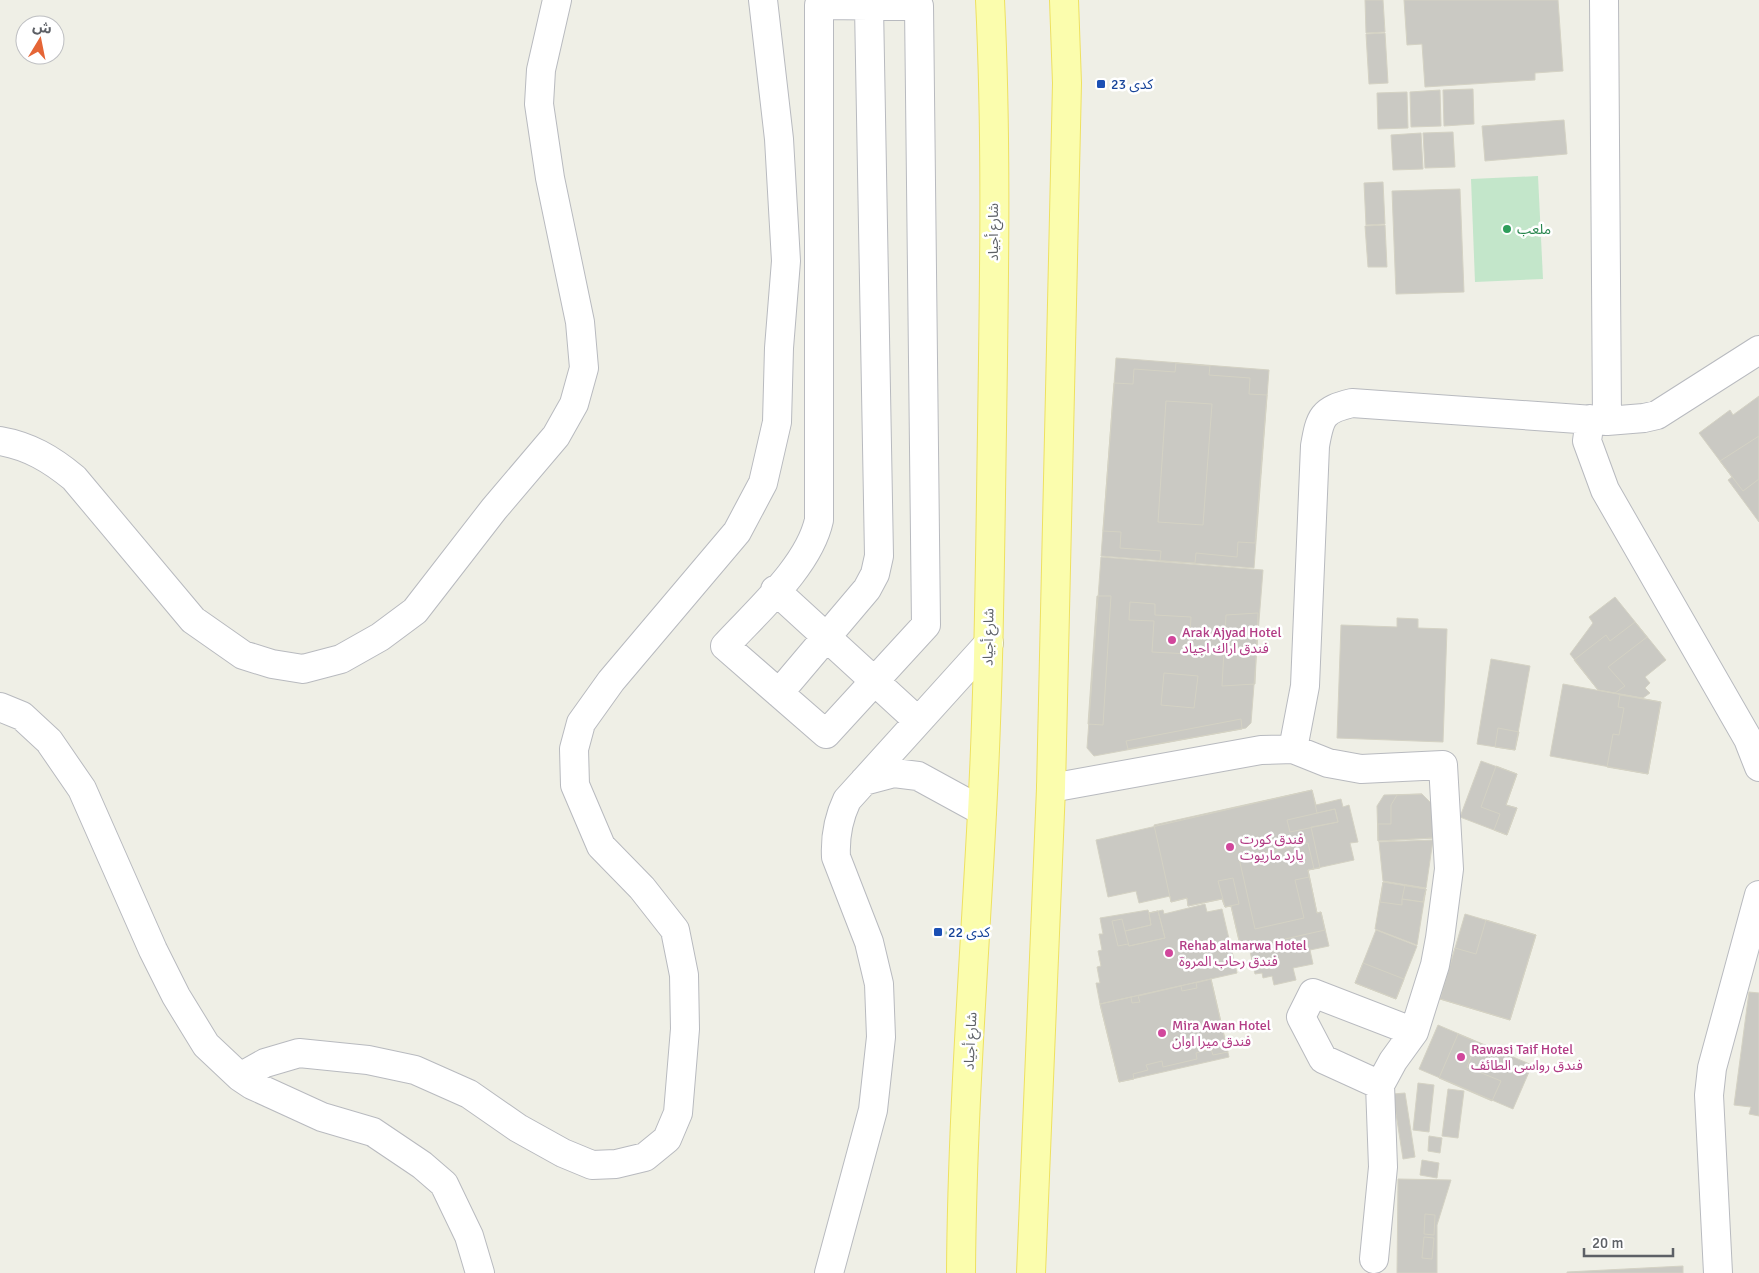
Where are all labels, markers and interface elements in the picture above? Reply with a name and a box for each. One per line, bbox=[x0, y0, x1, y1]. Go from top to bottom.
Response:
north arrow bbox=[15, 15, 65, 65]
text: ش bbox=[31, 18, 53, 38]
place label: كدى 23 bbox=[1111, 76, 1153, 93]
marker: كدى 23 bbox=[1095, 78, 1107, 90]
street label: شارع أجياد bbox=[984, 203, 1004, 261]
place label: ملعب bbox=[1517, 221, 1551, 238]
marker: ملعب bbox=[1501, 223, 1513, 235]
street label: شارع أجياد bbox=[979, 608, 1000, 666]
place label: Arak Ajyad Hotel فندق اراك اجياد bbox=[1182, 624, 1282, 657]
marker: Arak Ajyad Hotel فندق اراك اجياد bbox=[1166, 634, 1178, 646]
place label: فندق كورت يارد ماريوت bbox=[1240, 831, 1304, 864]
marker: فندق كورت يارد ماريوت bbox=[1224, 841, 1236, 853]
place label: كدى 22 bbox=[948, 924, 990, 941]
marker: كدى 22 bbox=[932, 926, 944, 938]
place label: Rehab almarwa Hotel فندق رحاب المروة bbox=[1179, 937, 1307, 970]
marker: Rehab almarwa Hotel فندق رحاب المروة bbox=[1163, 947, 1175, 959]
street label: شارع أجياد bbox=[960, 1012, 983, 1070]
place label: Mira Awan Hotel فندق ميرا اوان bbox=[1172, 1017, 1271, 1050]
marker: Mira Awan Hotel فندق ميرا اوان bbox=[1156, 1027, 1168, 1039]
place label: Rawasi Taif Hotel فندق رواسى الطائف bbox=[1471, 1041, 1583, 1074]
marker: Rawasi Taif Hotel فندق رواسى الطائف bbox=[1455, 1051, 1467, 1063]
scale bar bbox=[1584, 1226, 1673, 1258]
text: 20 m bbox=[1592, 1234, 1623, 1252]

